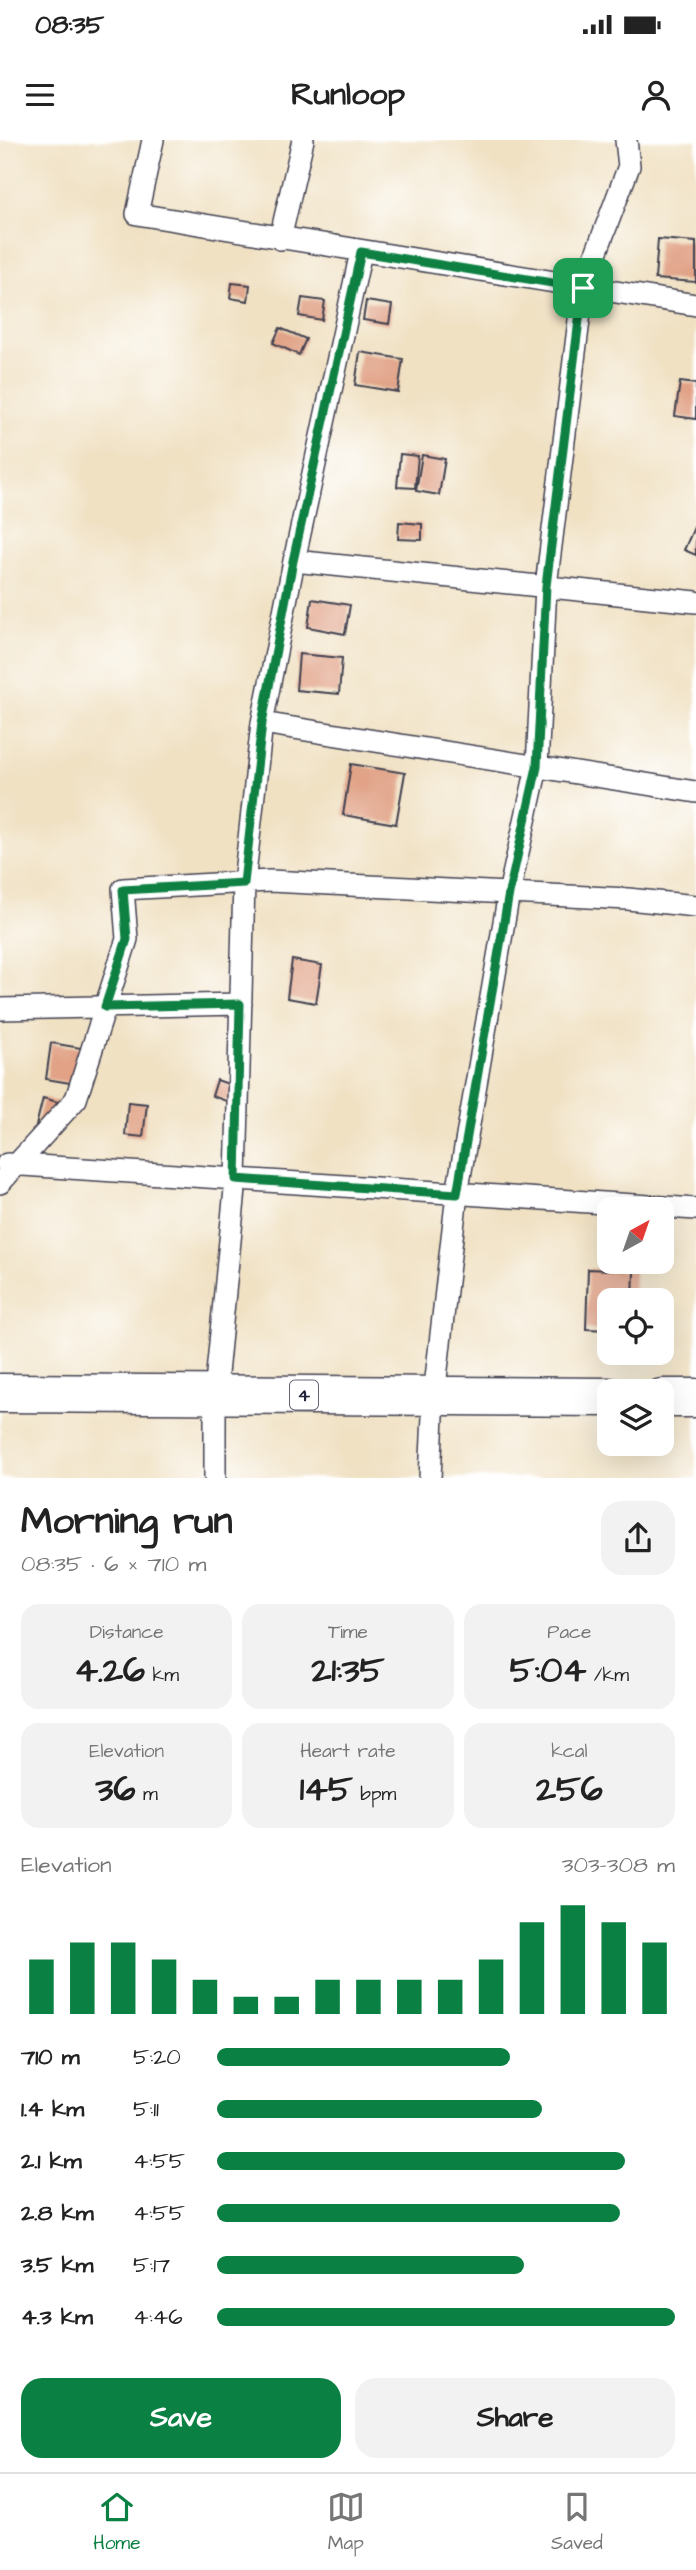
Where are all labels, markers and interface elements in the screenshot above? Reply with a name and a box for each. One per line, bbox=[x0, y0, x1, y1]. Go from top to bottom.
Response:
text: 08:35 bbox=[35, 7, 104, 43]
text: Runloop bbox=[291, 72, 405, 117]
icon: menu bbox=[21, 76, 59, 114]
icon: person bbox=[637, 76, 675, 114]
pin bbox=[553, 258, 613, 318]
icon: arrive bbox=[564, 269, 602, 307]
north arrow bbox=[597, 1197, 674, 1274]
map controls bbox=[597, 1197, 674, 1456]
button: locate bbox=[597, 1288, 674, 1365]
button: layers bbox=[597, 1379, 674, 1456]
road number: 4 bbox=[290, 1380, 318, 1410]
text: Morning run bbox=[21, 1496, 233, 1548]
button: share bbox=[601, 1501, 675, 1575]
text: 08:35 · 6 × 710 m bbox=[21, 1548, 206, 1580]
text: Distance bbox=[90, 1619, 164, 1646]
text: Time bbox=[328, 1619, 368, 1646]
text: Pace bbox=[547, 1619, 591, 1646]
text: 4.26 bbox=[74, 1646, 145, 1695]
text: 21:35 bbox=[312, 1646, 384, 1695]
text: 5:04 bbox=[510, 1646, 586, 1695]
text: km bbox=[145, 1662, 179, 1689]
text: /km bbox=[586, 1662, 629, 1689]
text: Elevation bbox=[89, 1738, 164, 1765]
text: Heart rate bbox=[300, 1738, 396, 1765]
text: kcal bbox=[551, 1738, 588, 1765]
text: 36 bbox=[96, 1765, 135, 1814]
text: 145 bbox=[300, 1765, 353, 1814]
text: 256 bbox=[536, 1765, 603, 1814]
text: m bbox=[135, 1781, 158, 1808]
text: bpm bbox=[353, 1781, 396, 1808]
text: Elevation bbox=[21, 1849, 112, 1881]
text: 303–308 m bbox=[562, 1849, 675, 1881]
text: 710 m bbox=[21, 2041, 80, 2073]
text: 5:20 bbox=[133, 2041, 181, 2073]
text: 1.4 km bbox=[21, 2093, 84, 2125]
text: 5:11 bbox=[133, 2093, 159, 2125]
text: 2.1 km bbox=[21, 2145, 82, 2177]
text: 4:55 bbox=[133, 2145, 185, 2177]
text: 2.8 km bbox=[21, 2197, 94, 2229]
text: 4:55 bbox=[133, 2197, 185, 2229]
text: 3.5 km bbox=[21, 2249, 93, 2281]
text: 5:17 bbox=[133, 2249, 170, 2281]
text: 4.3 km bbox=[21, 2301, 93, 2333]
text: 4:46 bbox=[133, 2301, 183, 2333]
button: Save bbox=[21, 2378, 341, 2458]
button: Share bbox=[355, 2378, 675, 2458]
tab: Home bbox=[93, 2488, 140, 2557]
tab: Map bbox=[327, 2488, 365, 2557]
tab: Saved bbox=[551, 2488, 603, 2557]

